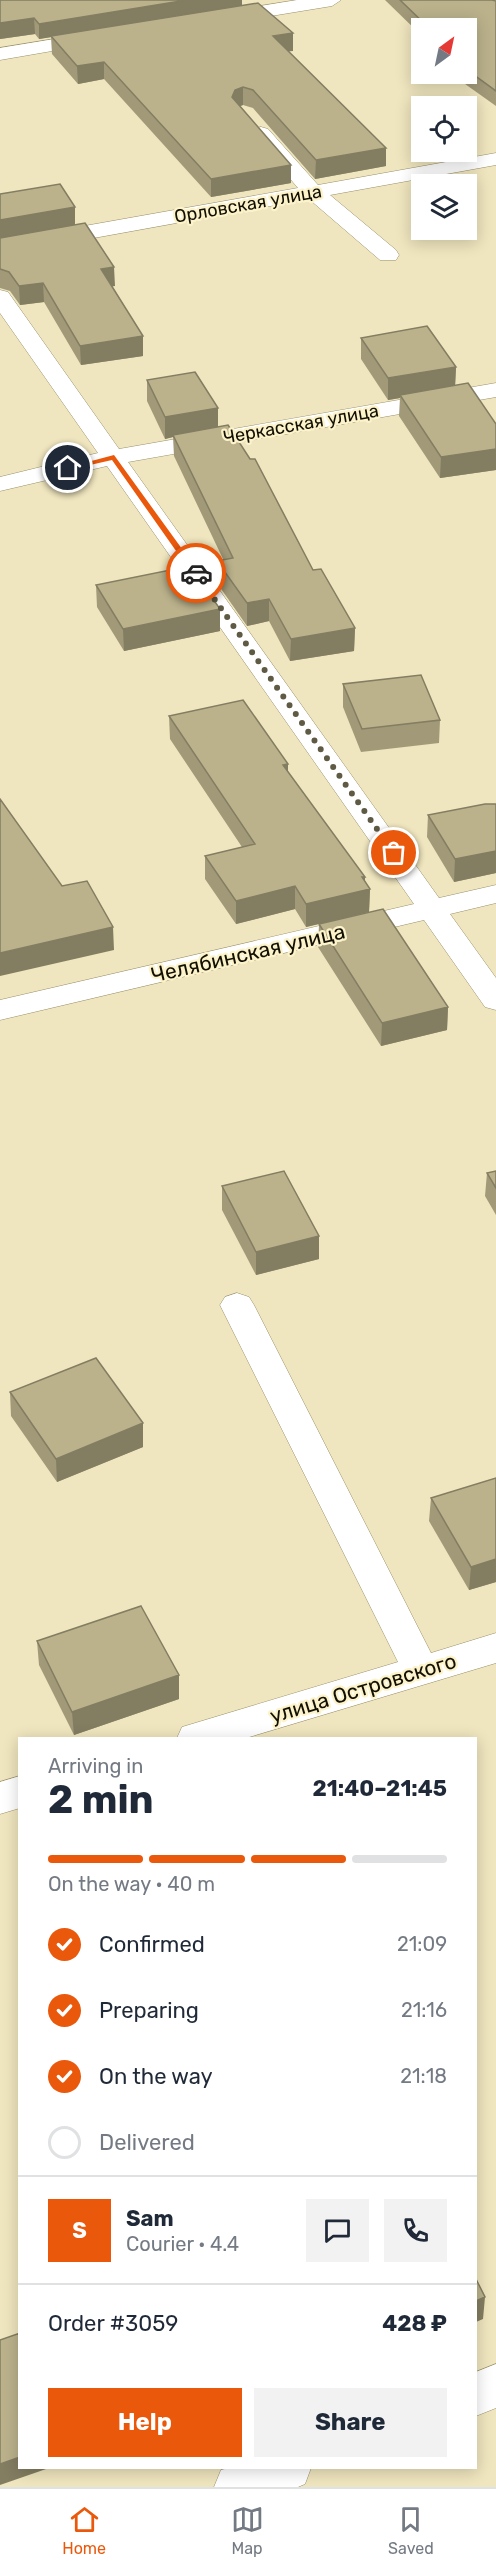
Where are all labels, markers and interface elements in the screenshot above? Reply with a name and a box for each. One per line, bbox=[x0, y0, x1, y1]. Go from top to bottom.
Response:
north arrow bbox=[411, 18, 477, 84]
map controls bbox=[411, 18, 477, 240]
button: locate bbox=[411, 96, 477, 162]
button: layers bbox=[411, 174, 477, 240]
street label: Орловская улица bbox=[173, 180, 323, 228]
street label: Черкасская улица bbox=[221, 399, 381, 449]
pin bbox=[42, 442, 93, 493]
icon: home bbox=[51, 451, 84, 484]
courier bbox=[166, 543, 226, 603]
icon: car bbox=[180, 557, 213, 590]
pin bbox=[368, 827, 419, 878]
icon: bag bbox=[377, 836, 410, 869]
street label: Челябинская улица bbox=[149, 919, 347, 987]
street label: улица Островского bbox=[267, 1648, 459, 1728]
text: Arriving in bbox=[48, 1754, 143, 1778]
text: 21:40–21:45 bbox=[313, 1775, 447, 1802]
text: 2 min bbox=[48, 1777, 154, 1823]
text: On the way · 40 m bbox=[48, 1872, 215, 1896]
icon: check bbox=[48, 1928, 81, 1961]
text: Confirmed bbox=[99, 1931, 205, 1958]
text: 21:09 bbox=[397, 1932, 447, 1956]
icon: check bbox=[48, 1994, 81, 2027]
text: Preparing bbox=[99, 1997, 199, 2024]
text: 21:16 bbox=[401, 1998, 447, 2022]
icon: check bbox=[48, 2060, 81, 2093]
text: On the way bbox=[99, 2063, 213, 2090]
text: 21:18 bbox=[400, 2064, 447, 2088]
text: Delivered bbox=[99, 2129, 195, 2156]
button: chat bbox=[306, 2199, 369, 2262]
button: phone bbox=[384, 2199, 447, 2262]
text: Sam bbox=[126, 2205, 174, 2232]
text: S bbox=[72, 2217, 87, 2244]
text: Courier · 4.4 bbox=[126, 2232, 239, 2256]
text: Order #3059 bbox=[48, 2310, 178, 2337]
text: 428 ₽ bbox=[382, 2310, 447, 2337]
button: Help bbox=[48, 2388, 242, 2457]
button: Share bbox=[254, 2388, 447, 2457]
tab: Home bbox=[62, 2503, 106, 2558]
tab: Map bbox=[231, 2503, 264, 2558]
tab: Saved bbox=[388, 2503, 434, 2558]

